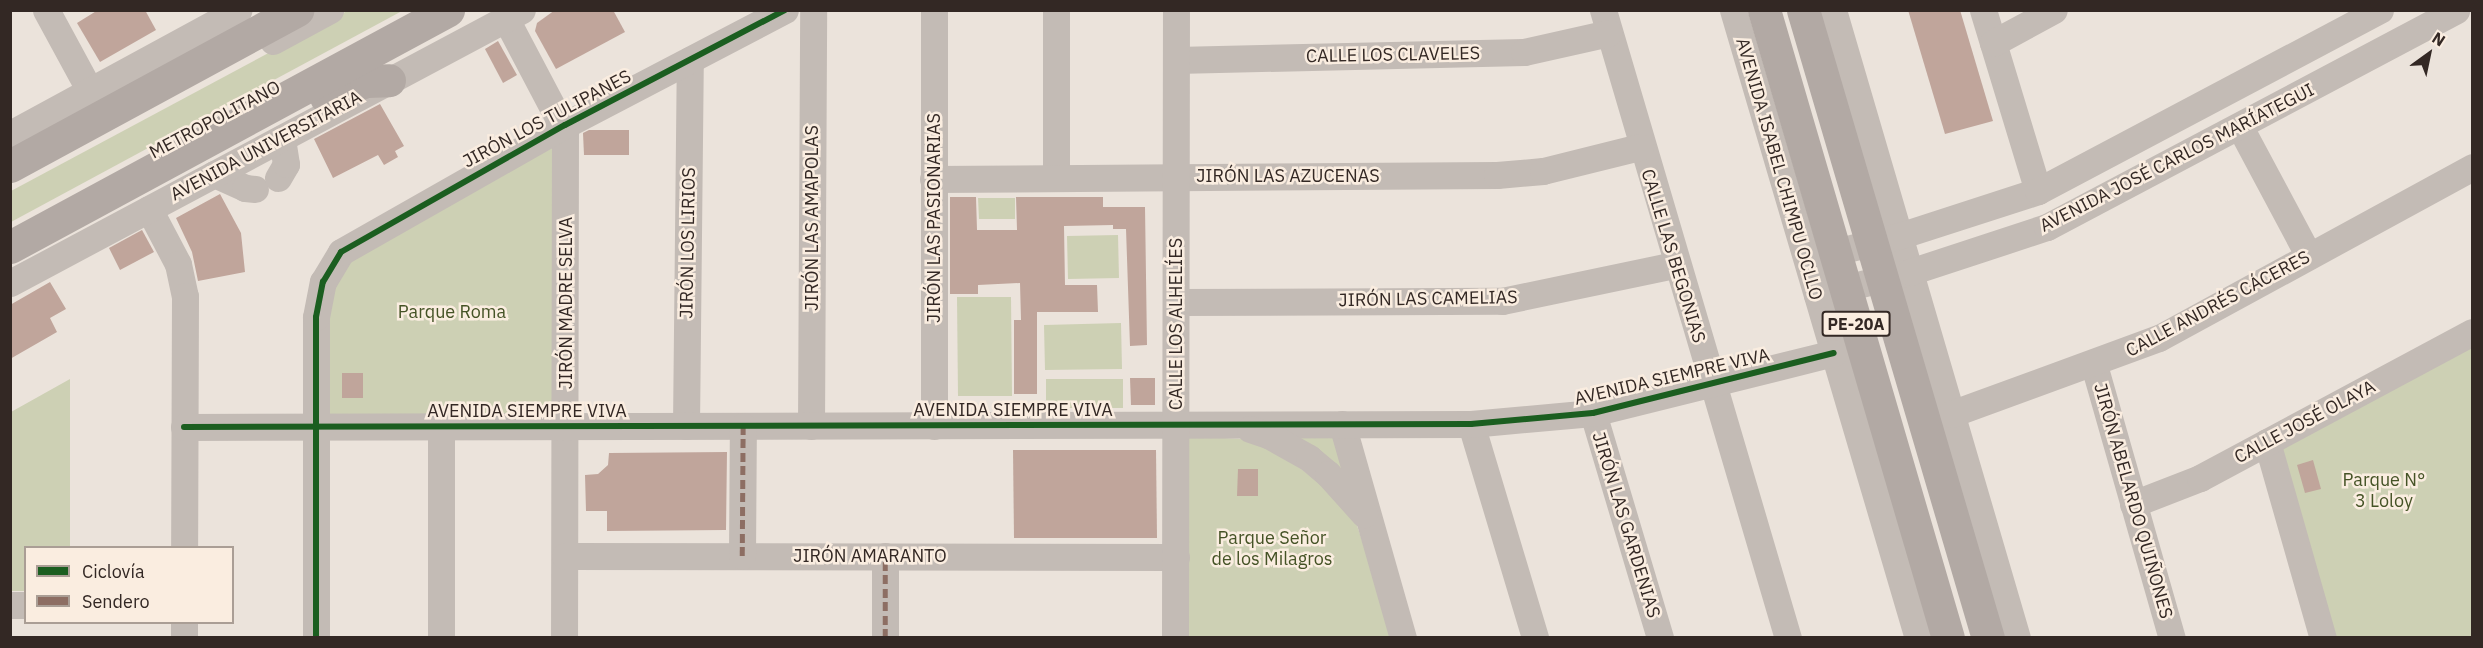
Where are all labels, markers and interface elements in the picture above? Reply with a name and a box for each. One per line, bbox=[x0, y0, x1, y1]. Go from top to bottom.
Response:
north arrow bbox=[2399, 24, 2459, 84]
text: N bbox=[2428, 27, 2449, 50]
street label: AVENIDA ISABEL CHIMPU OCLLO bbox=[1731, 35, 1827, 303]
street label: CALLE LOS CLAVELES bbox=[1306, 43, 1480, 67]
street label: JIRÓN LOS TULIPANES bbox=[459, 65, 635, 173]
street label: METROPOLITANO bbox=[146, 76, 284, 164]
street label: AVENIDA JOSÉ CARLOS MARÍATEGUI bbox=[2036, 79, 2318, 237]
street label: AVENIDA UNIVERSITARIA bbox=[167, 86, 365, 206]
street label: JIRÓN LAS PASIONARIAS bbox=[923, 113, 945, 323]
street label: JIRÓN LAS AMAPOLAS bbox=[801, 125, 823, 311]
street label: JIRÓN LAS AZUCENAS bbox=[1196, 165, 1380, 187]
street label: JIRÓN LOS LIRIOS bbox=[676, 167, 700, 319]
street label: CALLE LAS BEGONIAS bbox=[1636, 167, 1710, 345]
street label: JIRÓN MADRE SELVA bbox=[555, 217, 577, 389]
street label: CALLE LOS ALHELÍES bbox=[1165, 238, 1187, 410]
street label: CALLE ANDRÉS CÁCERES bbox=[2122, 246, 2314, 362]
street label: JIRÓN LAS CAMELIAS bbox=[1338, 287, 1518, 311]
park label: Parque Roma bbox=[398, 301, 506, 323]
road number: PE-20A bbox=[1822, 311, 1890, 337]
street label: AVENIDA SIEMPRE VIVA bbox=[1572, 344, 1772, 410]
street label: CALLE JOSÉ OLAYA bbox=[2231, 376, 2379, 468]
street label: JIRÓN ABELARDO QUIÑONES bbox=[2089, 381, 2177, 621]
street label: AVENIDA SIEMPRE VIVA bbox=[913, 399, 1113, 421]
street label: AVENIDA SIEMPRE VIVA bbox=[427, 400, 627, 422]
street label: JIRÓN LAS GARDENIAS bbox=[1587, 430, 1665, 620]
park label: Parque N° 3 Loloy bbox=[2343, 470, 2425, 512]
park label: Parque Señor de los Milagros bbox=[1211, 528, 1333, 570]
street label: JIRÓN AMARANTO bbox=[793, 545, 947, 567]
legend bbox=[24, 546, 234, 624]
text: Ciclovía bbox=[82, 560, 145, 583]
text: Sendero bbox=[82, 590, 149, 613]

